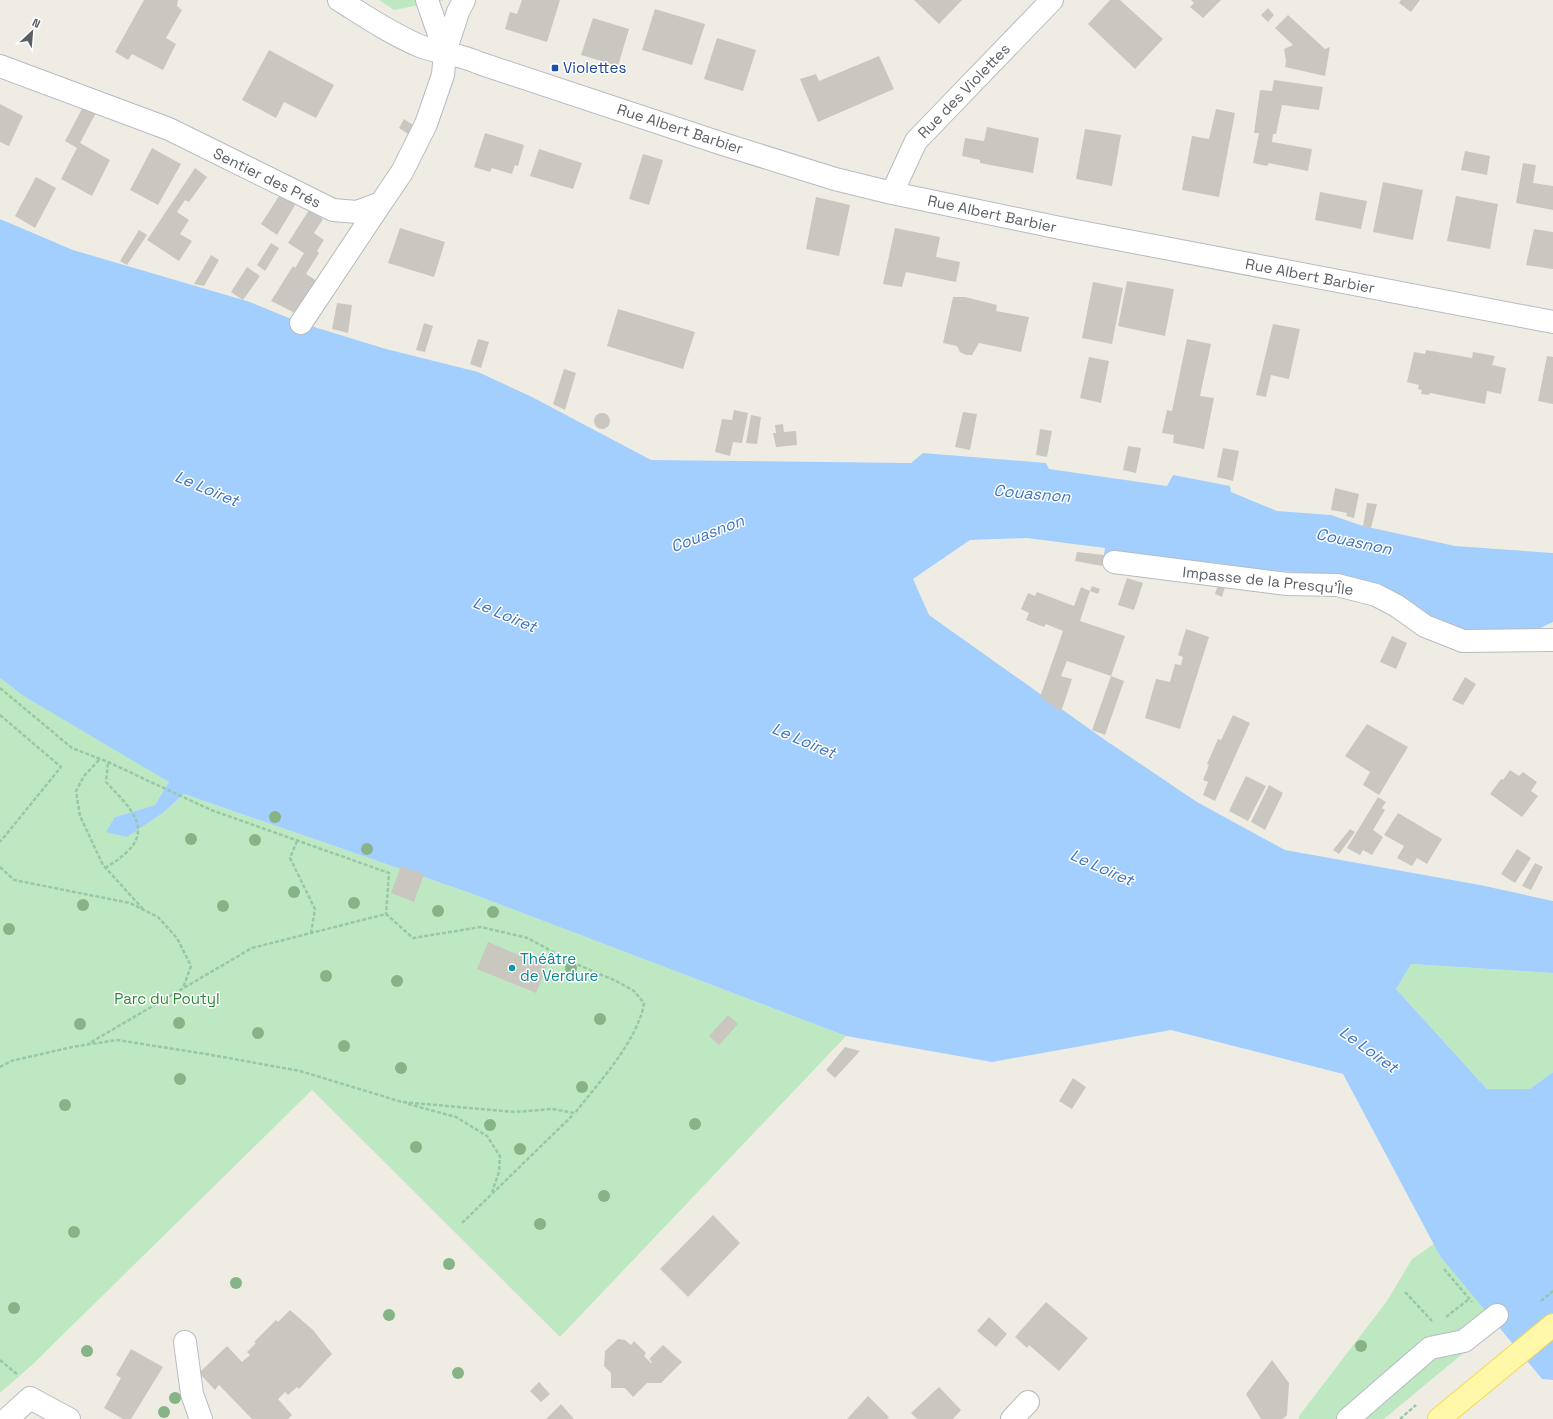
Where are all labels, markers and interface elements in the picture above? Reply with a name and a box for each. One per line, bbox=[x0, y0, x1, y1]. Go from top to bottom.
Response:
north arrow bbox=[12, 12, 52, 52]
text: N bbox=[30, 15, 43, 31]
street label: Rue des Violettes bbox=[913, 39, 1014, 142]
place label: Violettes bbox=[563, 58, 626, 77]
marker: Violettes bbox=[550, 63, 560, 73]
street label: Rue Albert Barbier bbox=[615, 99, 746, 158]
street label: Sentier des Prés bbox=[210, 143, 324, 212]
street label: Rue Albert Barbier bbox=[926, 191, 1059, 237]
street label: Rue Albert Barbier bbox=[1244, 254, 1377, 297]
water label: Le Loiret bbox=[172, 466, 243, 512]
water label: Couasnon bbox=[993, 480, 1072, 507]
water label: Couasnon bbox=[667, 509, 748, 557]
water label: Couasnon bbox=[1314, 523, 1395, 560]
street label: Impasse de la Presqu'Île bbox=[1182, 562, 1355, 599]
water label: Le Loiret bbox=[470, 592, 541, 638]
water label: Le Loiret bbox=[769, 718, 840, 764]
water label: Le Loiret bbox=[1067, 844, 1138, 891]
place label: Théâtre de Verdure bbox=[520, 949, 598, 985]
marker: Théâtre de Verdure bbox=[507, 963, 517, 973]
park label: Parc du Poutyl bbox=[114, 989, 220, 1008]
water label: Le Loiret bbox=[1335, 1021, 1403, 1079]

